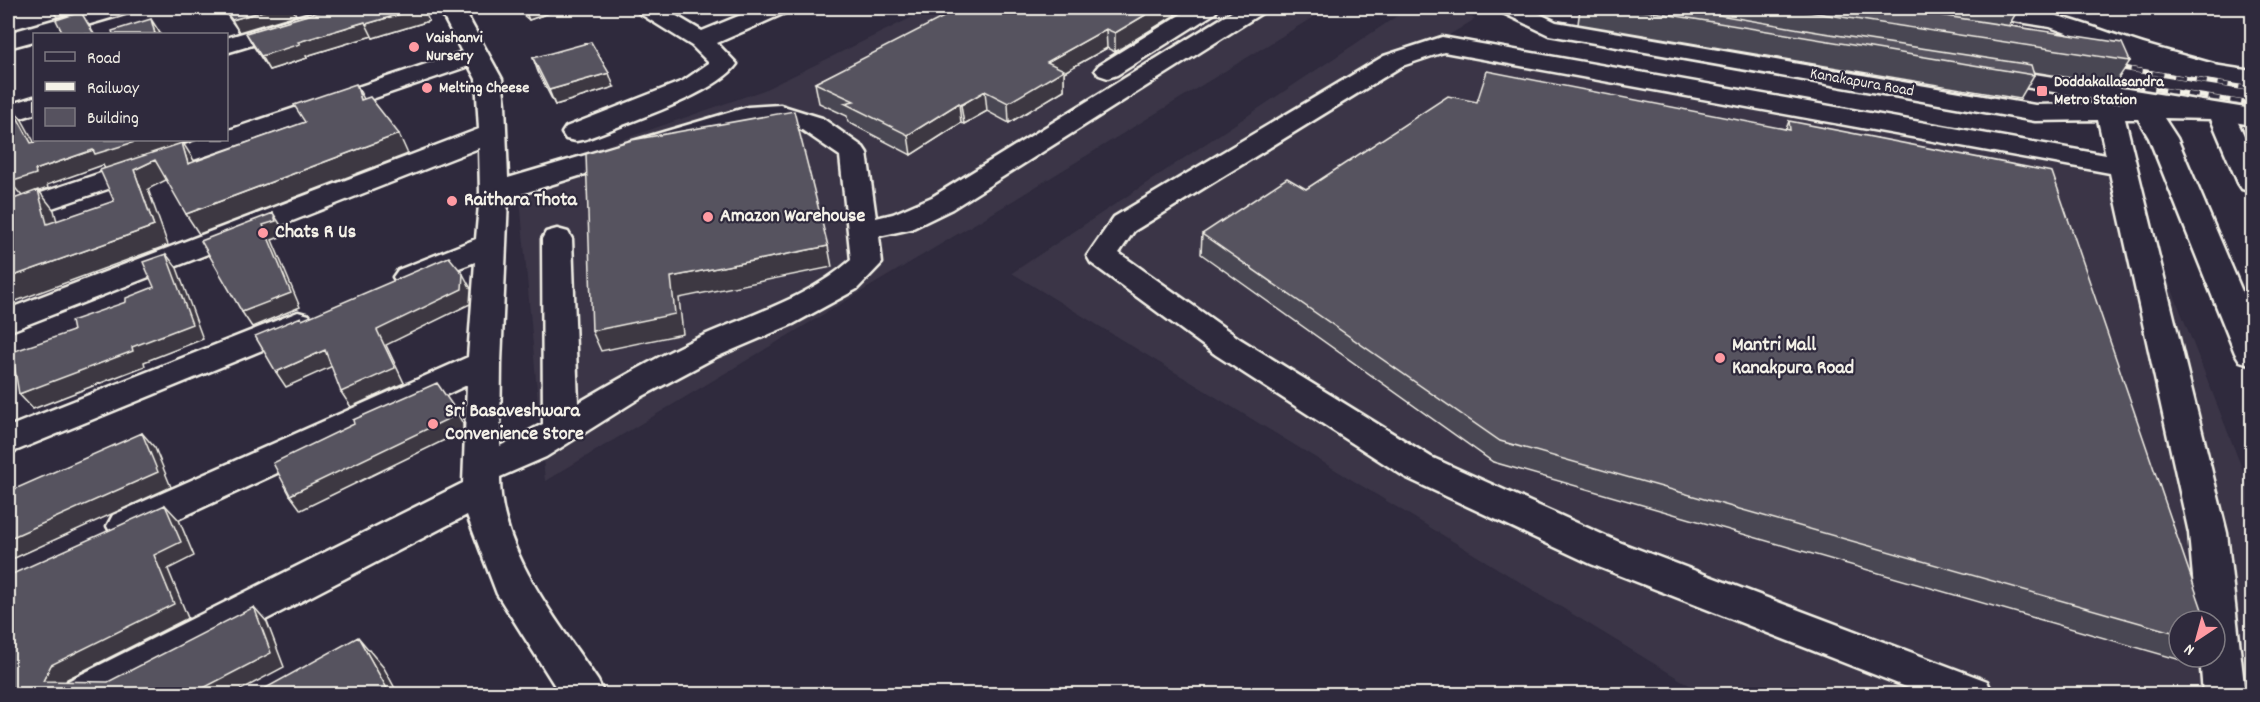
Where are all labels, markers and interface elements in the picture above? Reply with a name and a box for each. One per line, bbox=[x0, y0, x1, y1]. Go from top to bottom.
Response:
place label: Vaishanvi Nursery bbox=[426, 27, 483, 68]
legend bbox=[33, 33, 228, 141]
marker: Vaishanvi Nursery bbox=[407, 40, 421, 54]
text: Road bbox=[87, 47, 121, 72]
street label: Kanakapura Road bbox=[1808, 63, 1916, 103]
place label: Doddakallasandra Metro Station bbox=[2054, 71, 2165, 112]
text: Railway bbox=[87, 77, 140, 102]
place label: Melting Cheese bbox=[439, 77, 529, 100]
marker: Melting Cheese bbox=[420, 81, 434, 95]
marker: Doddakallasandra Metro Station bbox=[2035, 84, 2049, 98]
text: Building bbox=[87, 107, 139, 132]
place label: Raithara Thota bbox=[464, 187, 578, 215]
marker: Raithara Thota bbox=[445, 194, 459, 208]
place label: Amazon Warehouse bbox=[720, 203, 866, 231]
marker: Amazon Warehouse bbox=[701, 210, 715, 224]
place label: Chats R Us bbox=[275, 219, 356, 247]
marker: Chats R Us bbox=[256, 226, 270, 240]
place label: Mantri Mall Kanakpura Road bbox=[1732, 332, 1854, 383]
marker: Mantri Mall Kanakpura Road bbox=[1713, 351, 1727, 365]
place label: Sri Basaveshwara Convenience Store bbox=[445, 398, 584, 449]
marker: Sri Basaveshwara Convenience Store bbox=[426, 417, 440, 431]
north arrow bbox=[2167, 609, 2227, 669]
text: N bbox=[2180, 637, 2200, 661]

